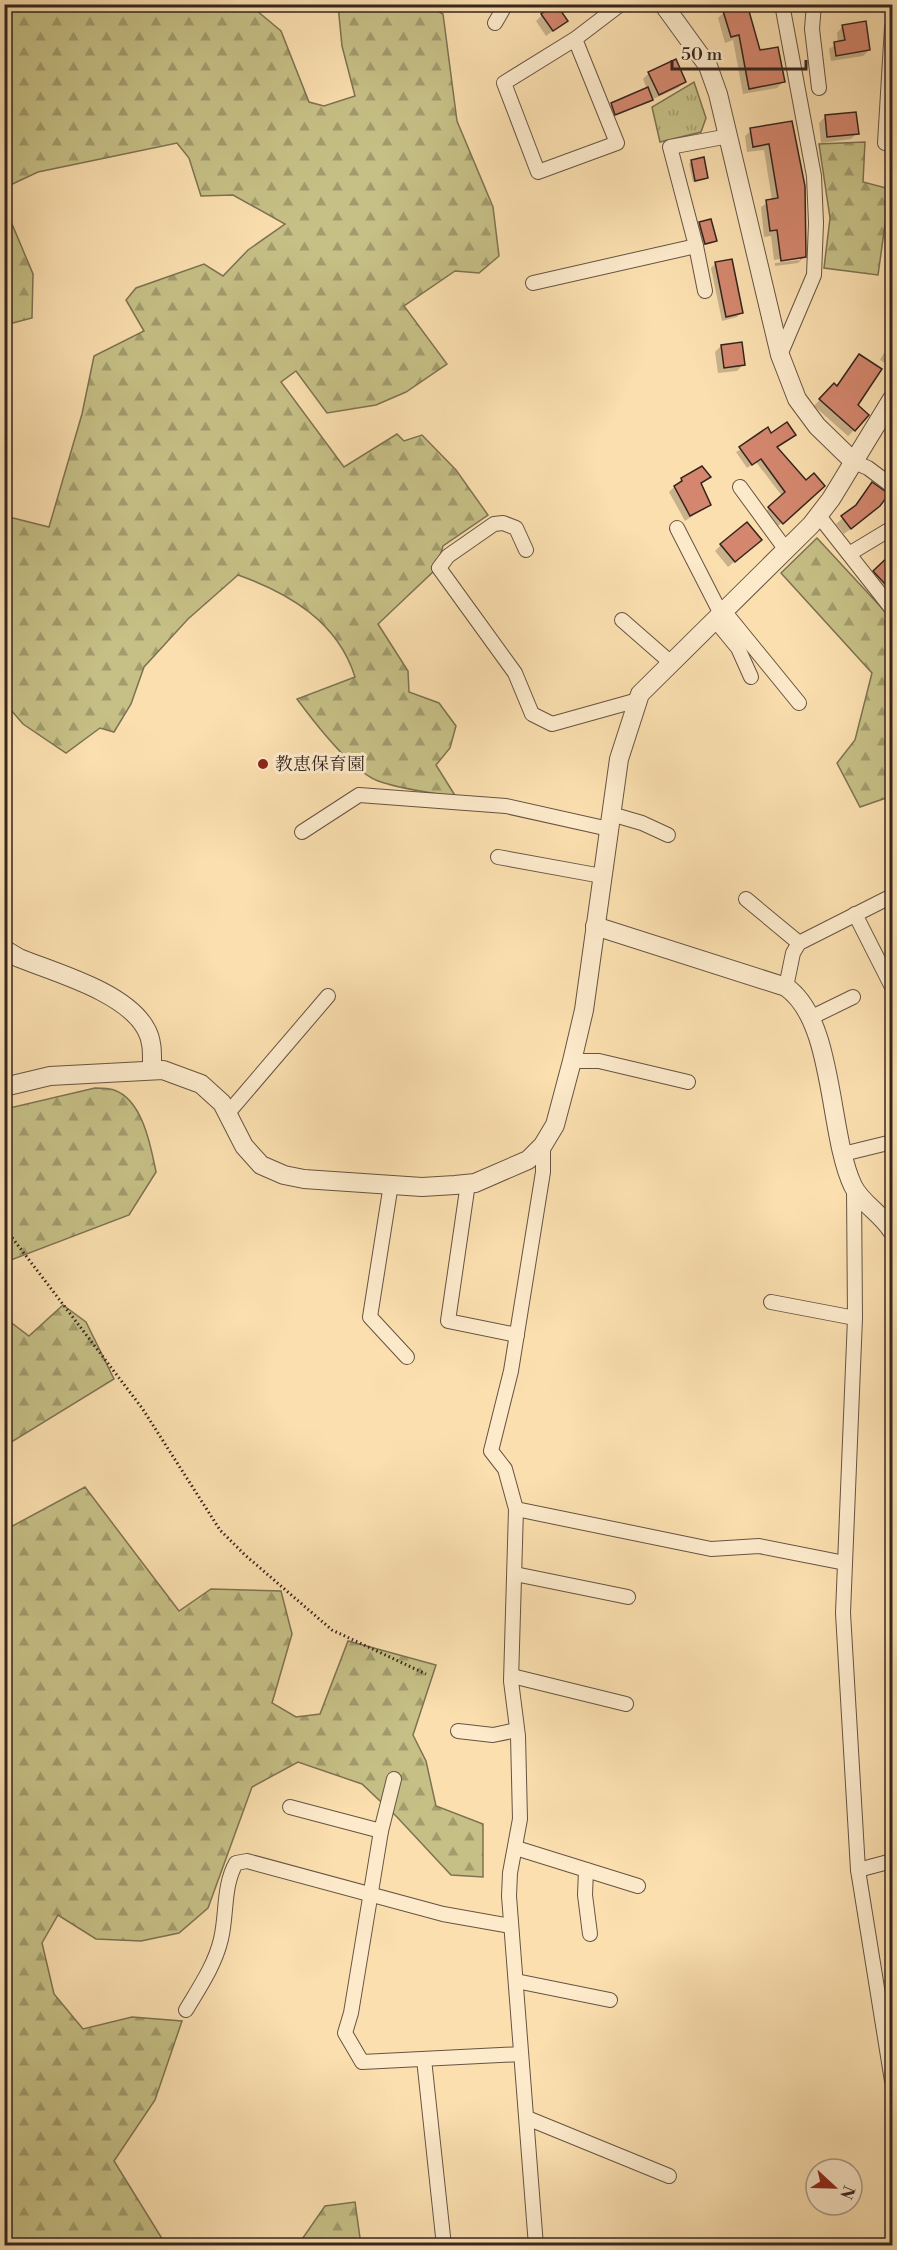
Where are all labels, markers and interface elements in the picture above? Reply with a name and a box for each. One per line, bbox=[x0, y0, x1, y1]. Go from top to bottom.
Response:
scale bar bbox=[672, 33, 806, 71]
text: 50 m bbox=[681, 43, 723, 66]
place label: 教恵保育園 bbox=[275, 753, 365, 776]
marker: 教恵保育園 bbox=[256, 757, 270, 771]
north arrow bbox=[804, 2157, 864, 2217]
text: N bbox=[835, 2183, 859, 2202]

